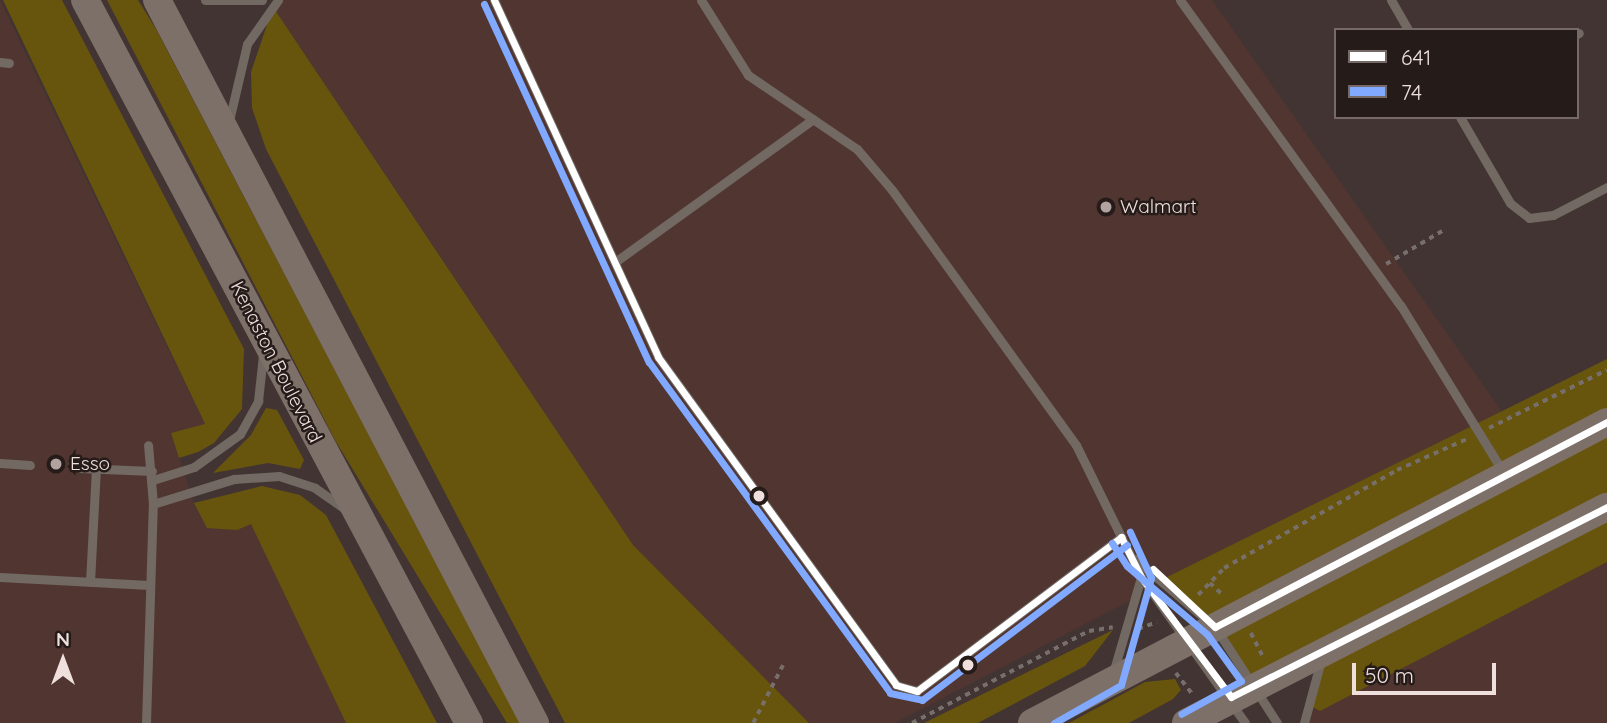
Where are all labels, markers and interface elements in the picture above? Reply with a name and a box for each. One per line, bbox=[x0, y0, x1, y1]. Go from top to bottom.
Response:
legend bbox=[1334, 28, 1579, 119]
text: 641 bbox=[1401, 44, 1431, 70]
text: 74 bbox=[1401, 79, 1422, 105]
place label: Walmart bbox=[1120, 196, 1197, 218]
marker: Walmart bbox=[1098, 199, 1114, 215]
street label: Kenaston Boulevard bbox=[225, 278, 327, 446]
place label: Esso bbox=[70, 453, 110, 475]
marker: Esso bbox=[48, 456, 64, 472]
unlabelled marker bbox=[752, 489, 766, 503]
north arrow bbox=[28, 625, 98, 695]
text: N bbox=[56, 627, 70, 651]
scale bar bbox=[1355, 650, 1498, 694]
unlabelled marker bbox=[961, 658, 975, 672]
text: 50 m bbox=[1365, 662, 1414, 688]

